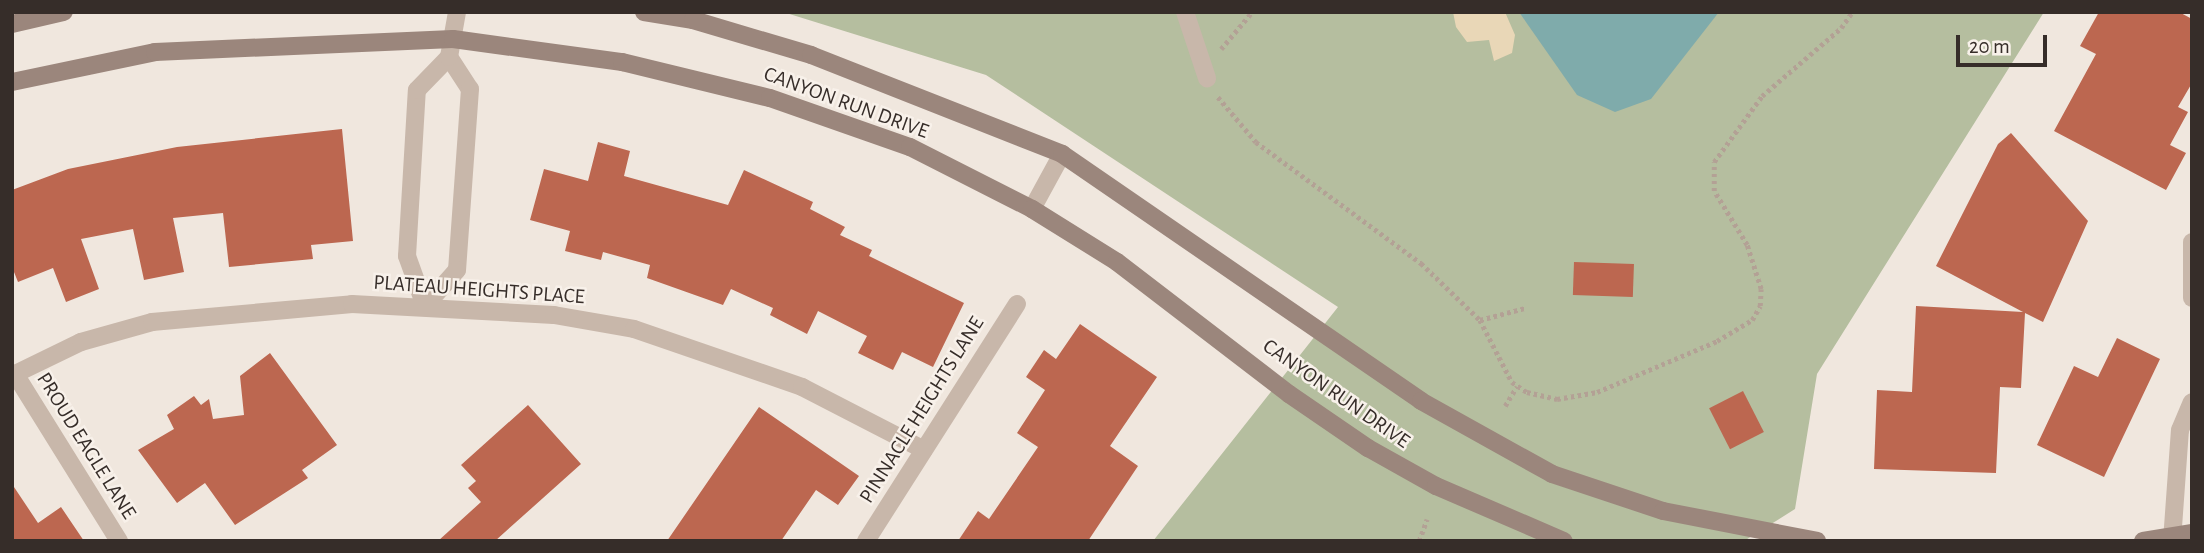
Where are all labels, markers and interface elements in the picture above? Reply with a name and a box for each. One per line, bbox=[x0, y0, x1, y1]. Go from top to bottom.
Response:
scale bar bbox=[1959, 21, 2050, 65]
text: 20 m bbox=[1969, 36, 2010, 57]
street label: CANYON RUN DRIVE bbox=[760, 61, 932, 145]
street label: PLATEAU HEIGHTS PLACE bbox=[373, 270, 585, 310]
street label: PINNACLE HEIGHTS LANE bbox=[854, 312, 990, 508]
street label: CANYON RUN DRIVE bbox=[1258, 334, 1414, 454]
street label: PROUD EAGLE LANE bbox=[31, 368, 141, 524]

